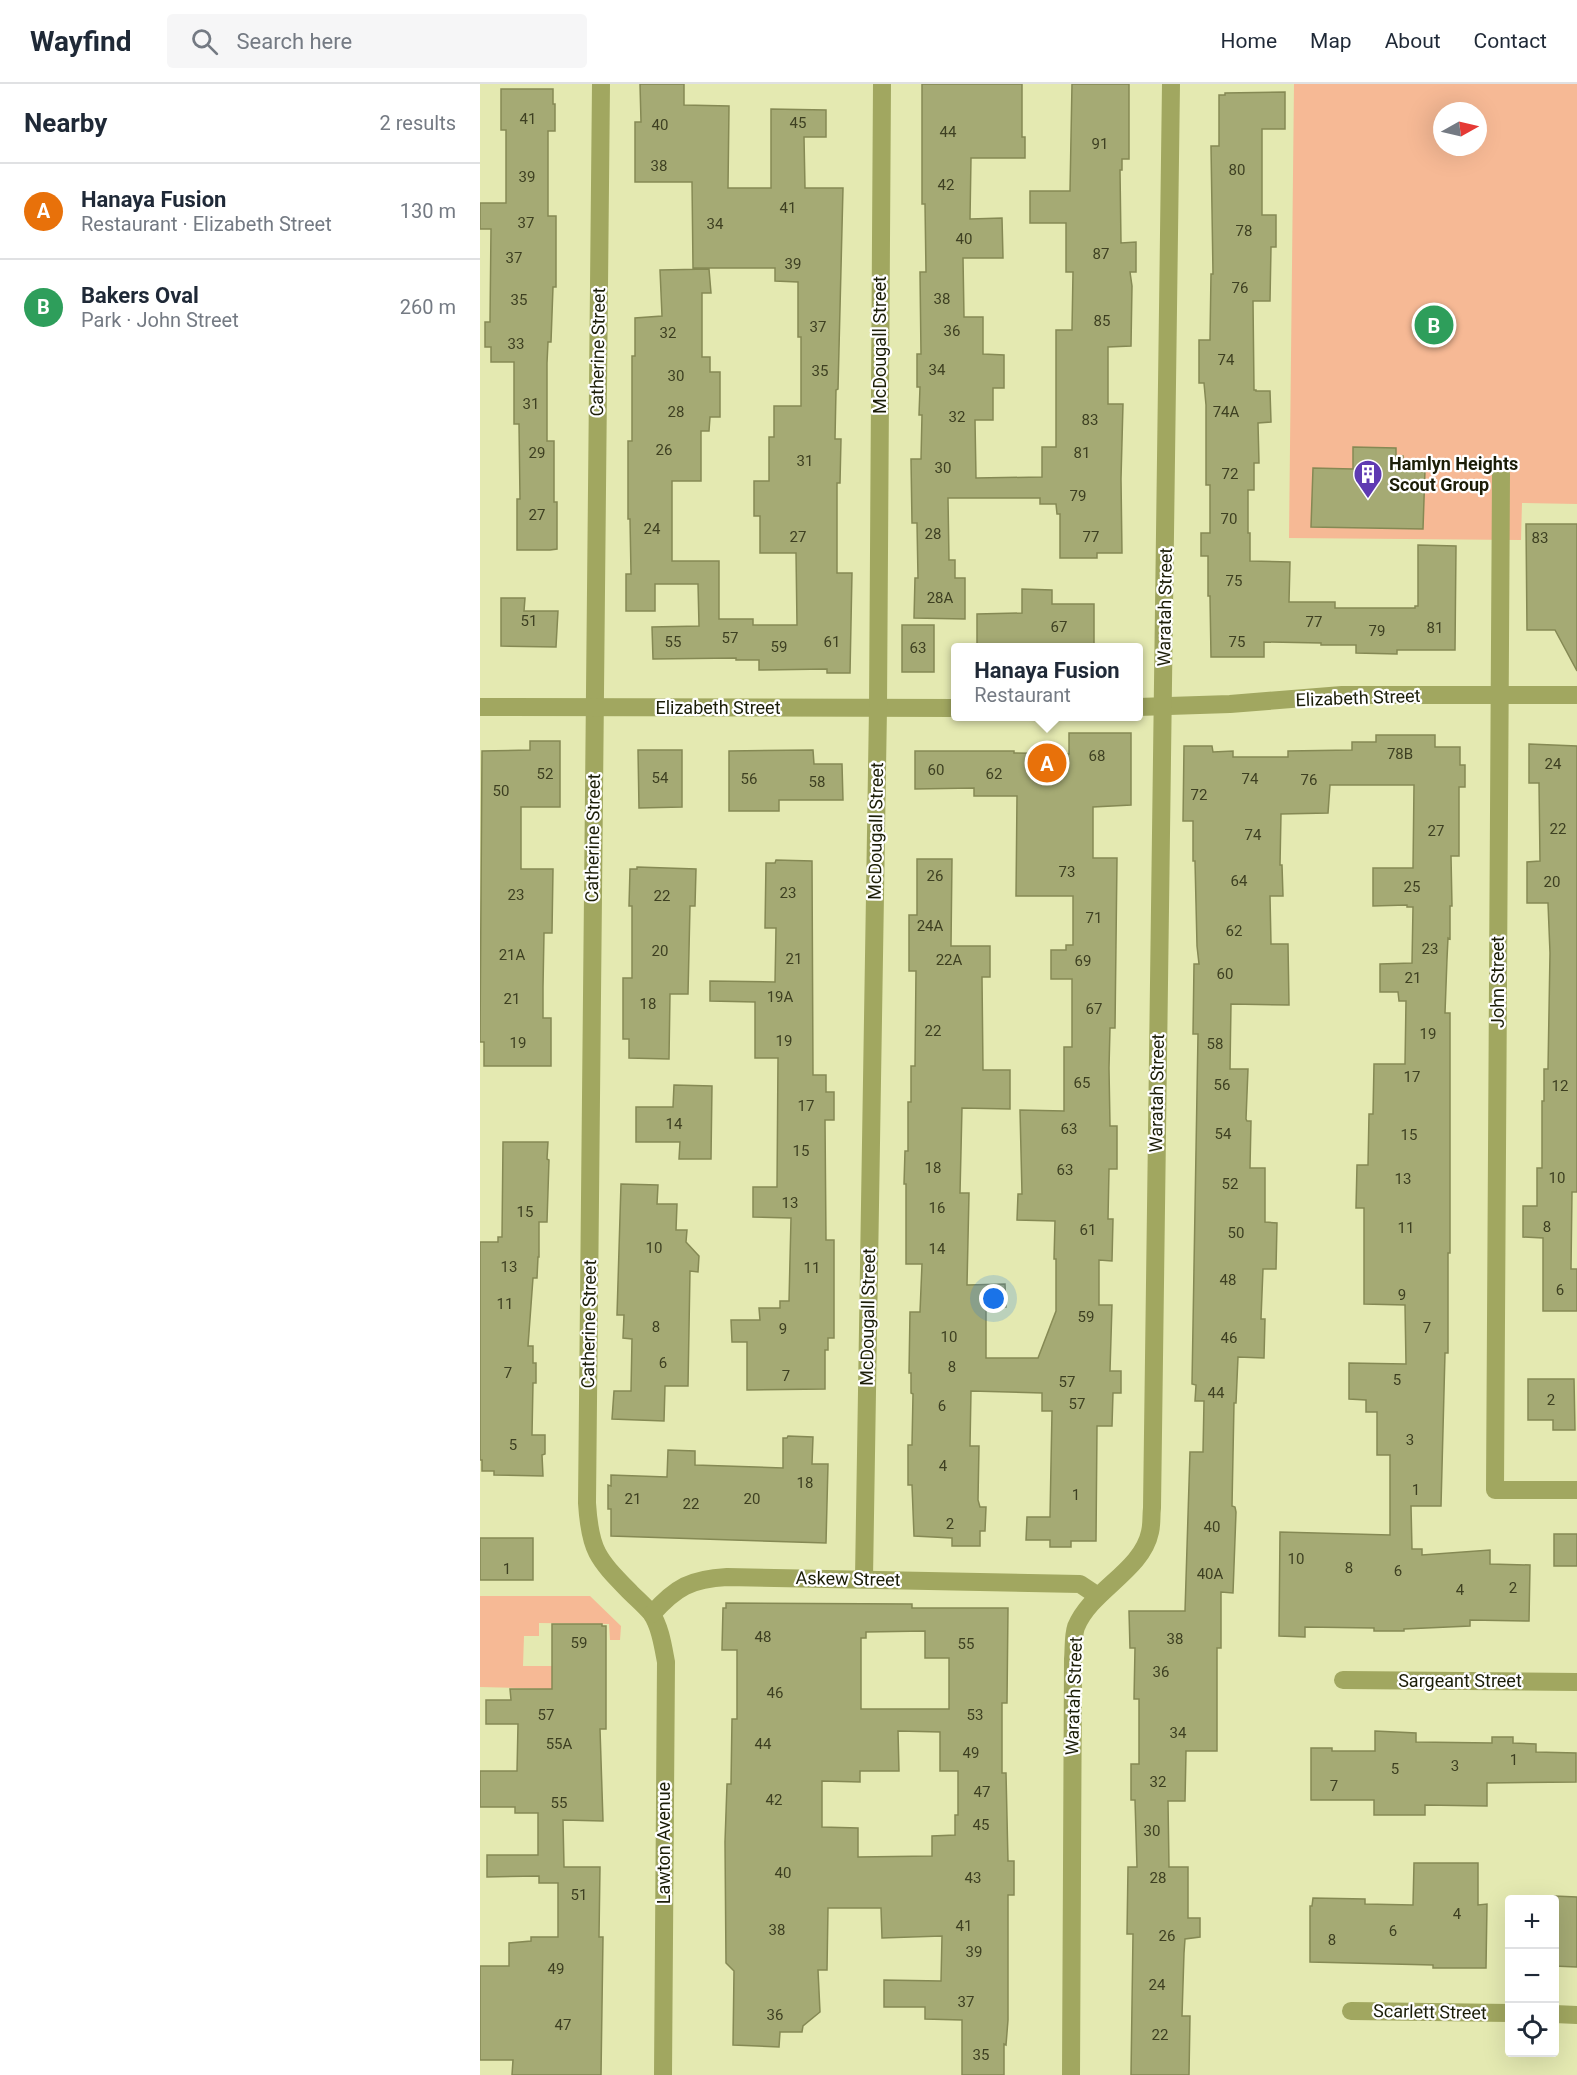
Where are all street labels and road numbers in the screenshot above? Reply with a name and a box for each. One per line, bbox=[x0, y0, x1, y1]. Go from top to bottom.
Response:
street label: McDougall Street bbox=[869, 276, 890, 414]
street label: Catherine Street bbox=[586, 287, 609, 417]
street label: Waratah Street bbox=[1153, 547, 1176, 666]
street label: Elizabeth Street bbox=[1295, 685, 1421, 710]
street label: Elizabeth Street bbox=[655, 697, 781, 718]
street label: McDougall Street bbox=[864, 762, 887, 900]
street label: Catherine Street bbox=[581, 773, 604, 903]
street label: John Street bbox=[1487, 936, 1508, 1028]
street label: Waratah Street bbox=[1145, 1033, 1168, 1152]
street label: McDougall Street bbox=[856, 1248, 879, 1386]
street label: Catherine Street bbox=[577, 1259, 600, 1389]
street label: Askew Street bbox=[795, 1567, 901, 1590]
street label: Waratah Street bbox=[1061, 1636, 1086, 1756]
street label: Sargeant Street bbox=[1398, 1670, 1522, 1691]
street label: Lawton Avenue bbox=[653, 1782, 674, 1904]
street label: Scarlett Street bbox=[1373, 2000, 1487, 2023]

